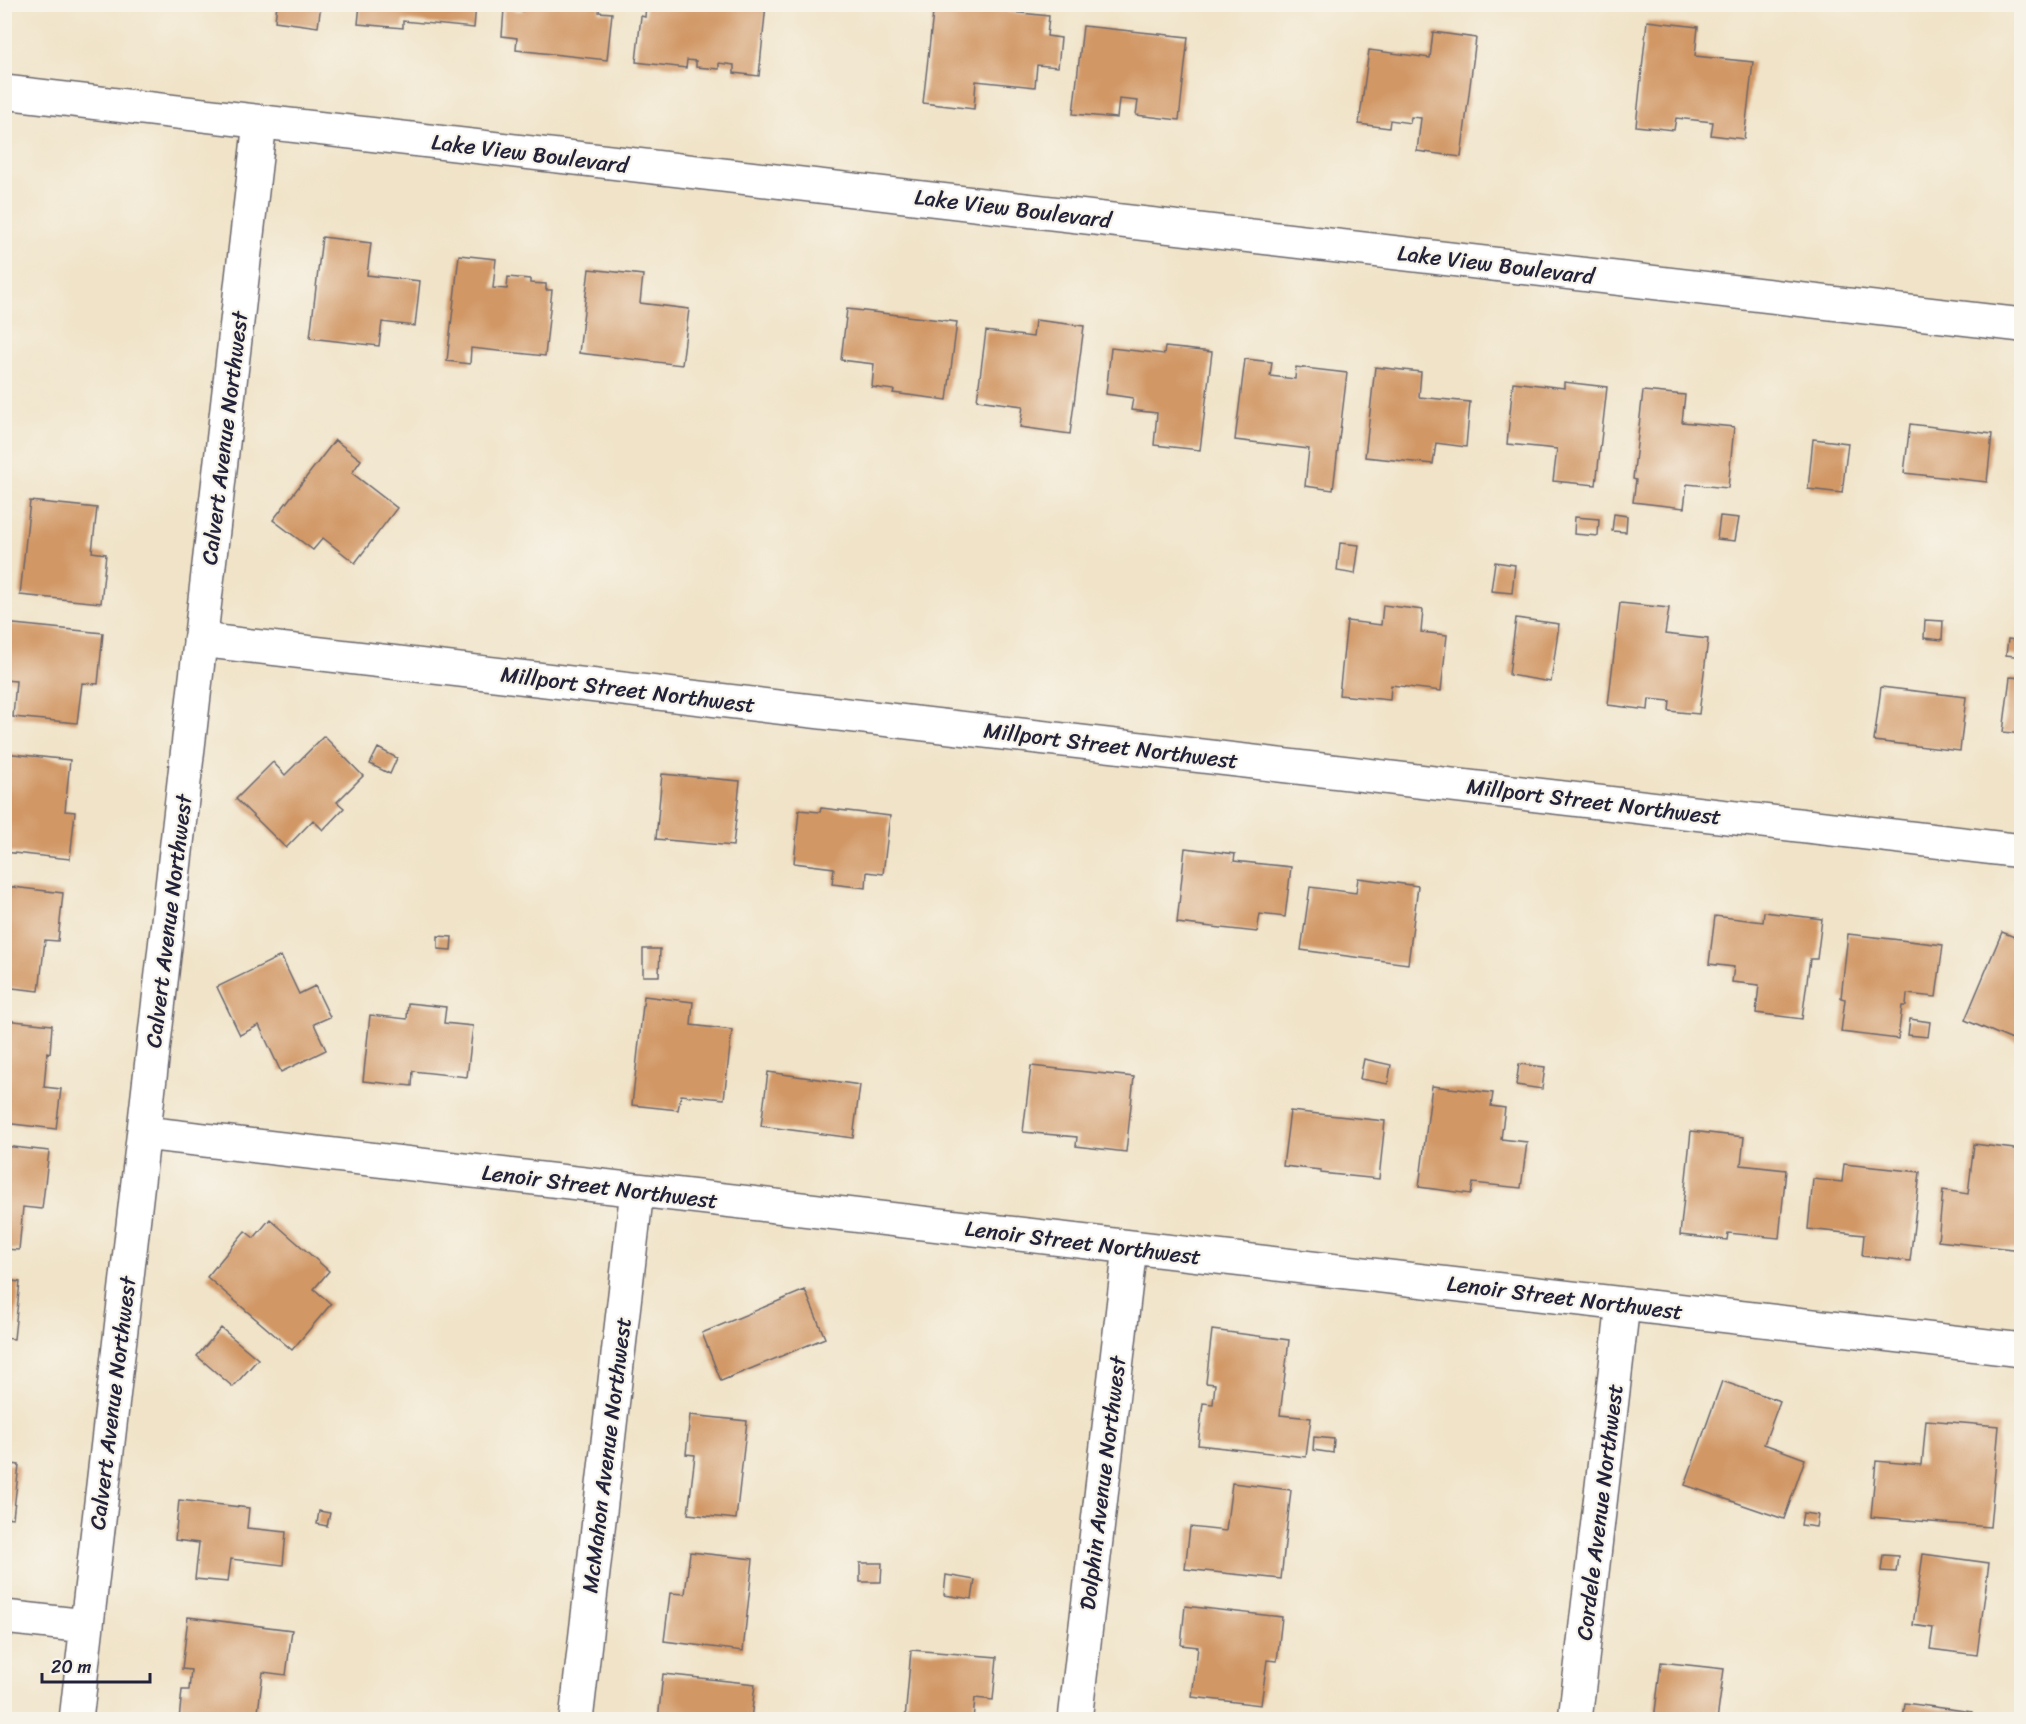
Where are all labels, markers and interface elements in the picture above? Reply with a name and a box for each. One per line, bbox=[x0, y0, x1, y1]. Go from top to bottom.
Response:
street label: Lake View Boulevard bbox=[429, 122, 632, 185]
street label: Lake View Boulevard bbox=[912, 177, 1115, 240]
street label: Lake View Boulevard bbox=[1395, 233, 1598, 296]
street label: Calvert Avenue Northwest bbox=[190, 308, 260, 567]
street label: Millport Street Northwest bbox=[499, 655, 758, 724]
street label: Millport Street Northwest bbox=[982, 711, 1241, 780]
street label: Millport Street Northwest bbox=[1465, 767, 1724, 836]
street label: Calvert Avenue Northwest bbox=[134, 791, 204, 1050]
street label: Lenoir Street Northwest bbox=[480, 1153, 721, 1220]
street label: Lenoir Street Northwest bbox=[963, 1209, 1204, 1276]
street label: Lenoir Street Northwest bbox=[1445, 1264, 1686, 1331]
street label: Calvert Avenue Northwest bbox=[78, 1273, 148, 1532]
street label: McMahon Avenue Northwest bbox=[570, 1315, 643, 1595]
street label: Dolphin Avenue Northwest bbox=[1068, 1353, 1138, 1612]
street label: Cordele Avenue Northwest bbox=[1564, 1381, 1635, 1643]
scale bar bbox=[42, 1646, 150, 1684]
text: 20 m bbox=[51, 1651, 91, 1683]

